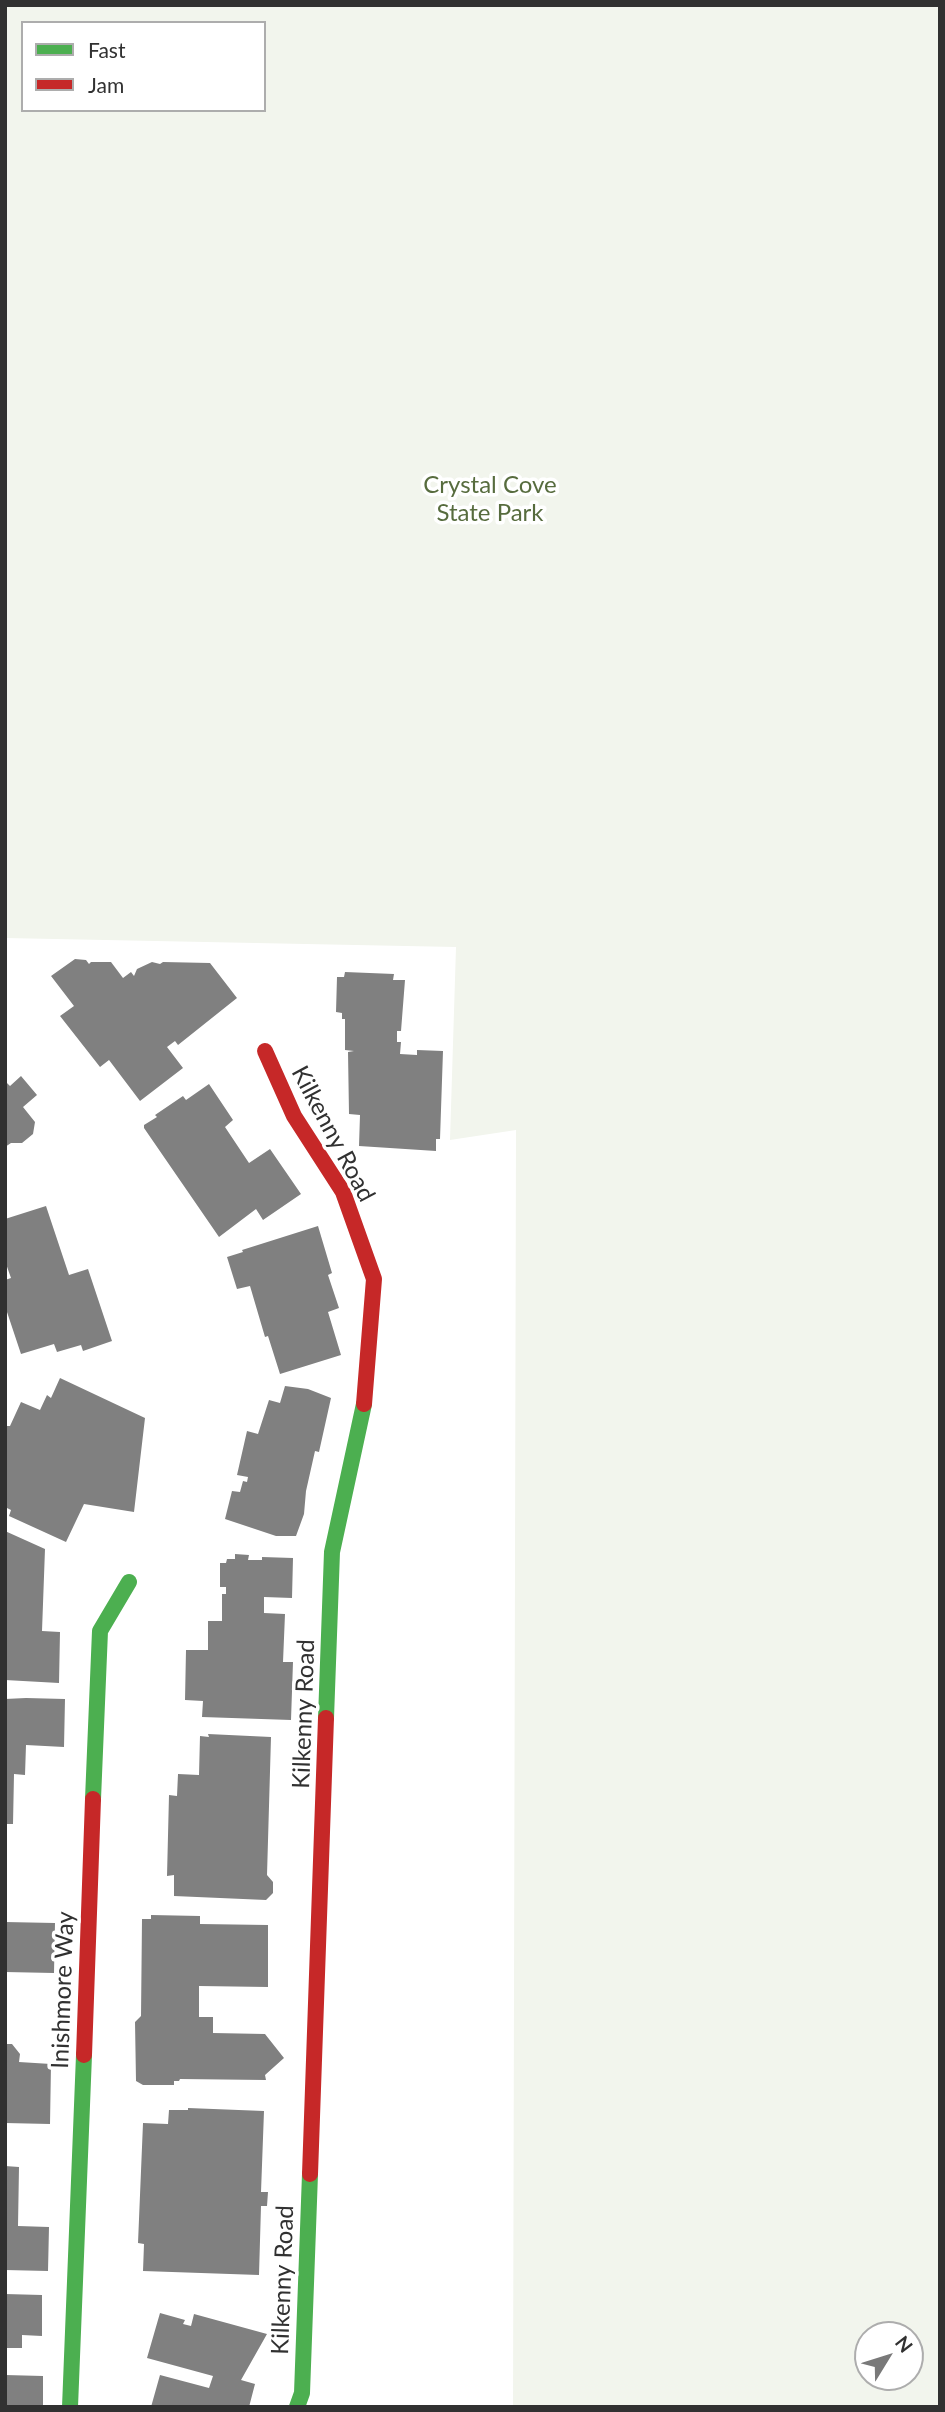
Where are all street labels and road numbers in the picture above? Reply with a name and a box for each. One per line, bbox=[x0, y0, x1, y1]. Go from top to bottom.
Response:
street label: Kilkenny Road bbox=[285, 1061, 381, 1207]
street label: Kilkenny Road bbox=[287, 1639, 321, 1789]
street label: Inishmore Way bbox=[46, 1911, 80, 2069]
street label: Kilkenny Road bbox=[266, 2205, 300, 2355]

